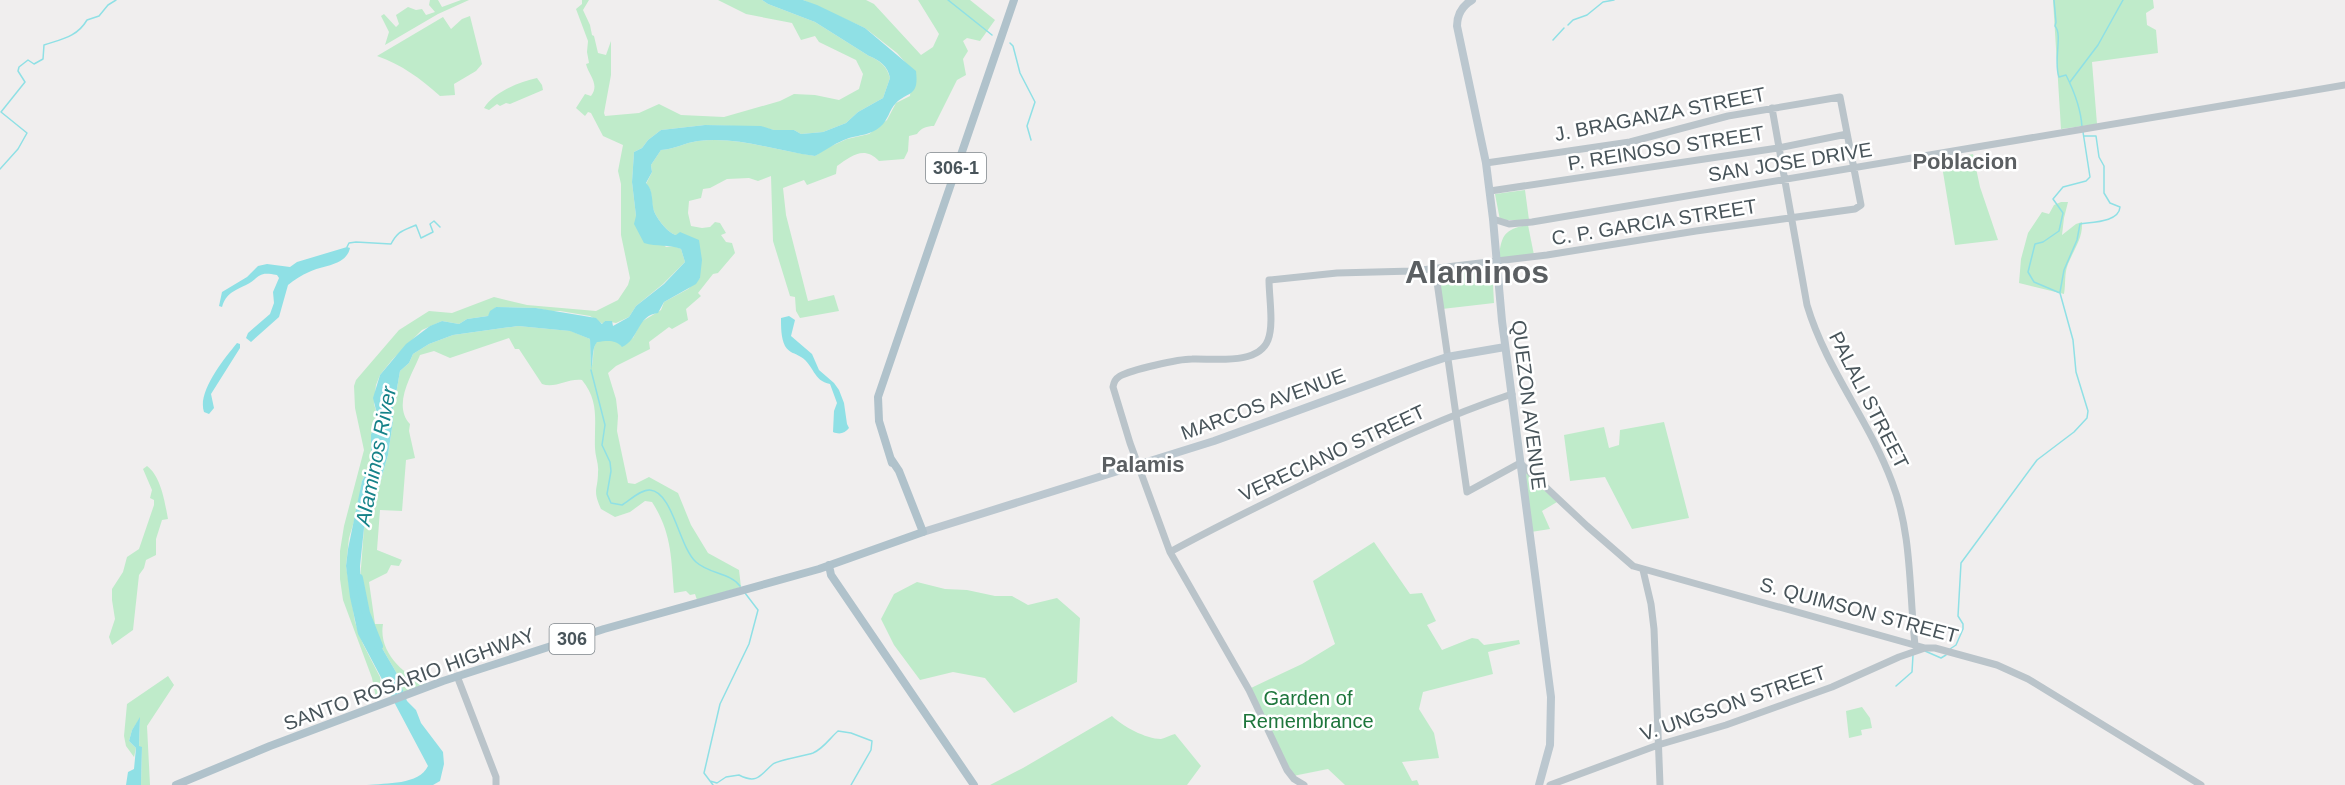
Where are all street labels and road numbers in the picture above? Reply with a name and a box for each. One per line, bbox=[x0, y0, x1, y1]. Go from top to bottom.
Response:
street label: J. BRAGANZA STREET bbox=[1553, 83, 1767, 145]
street label: P. REINOSO STREET bbox=[1566, 122, 1766, 174]
street label: SAN JOSE DRIVE bbox=[1706, 138, 1874, 186]
road number: 306-1 bbox=[926, 153, 986, 183]
street label: C. P. GARCIA STREET bbox=[1550, 195, 1758, 249]
street label: QUEZON AVENUE bbox=[1508, 319, 1550, 491]
street label: PALALI STREET bbox=[1825, 328, 1913, 472]
street label: MARCOS AVENUE bbox=[1178, 364, 1348, 444]
street label: VERECIANO STREET bbox=[1236, 400, 1428, 506]
street label: S. QUIMSON STREET bbox=[1757, 573, 1961, 647]
street label: SANTO ROSARIO HIGHWAY bbox=[281, 623, 537, 735]
road number: 306 bbox=[550, 624, 594, 654]
street label: V. UNGSON STREET bbox=[1637, 661, 1829, 745]

